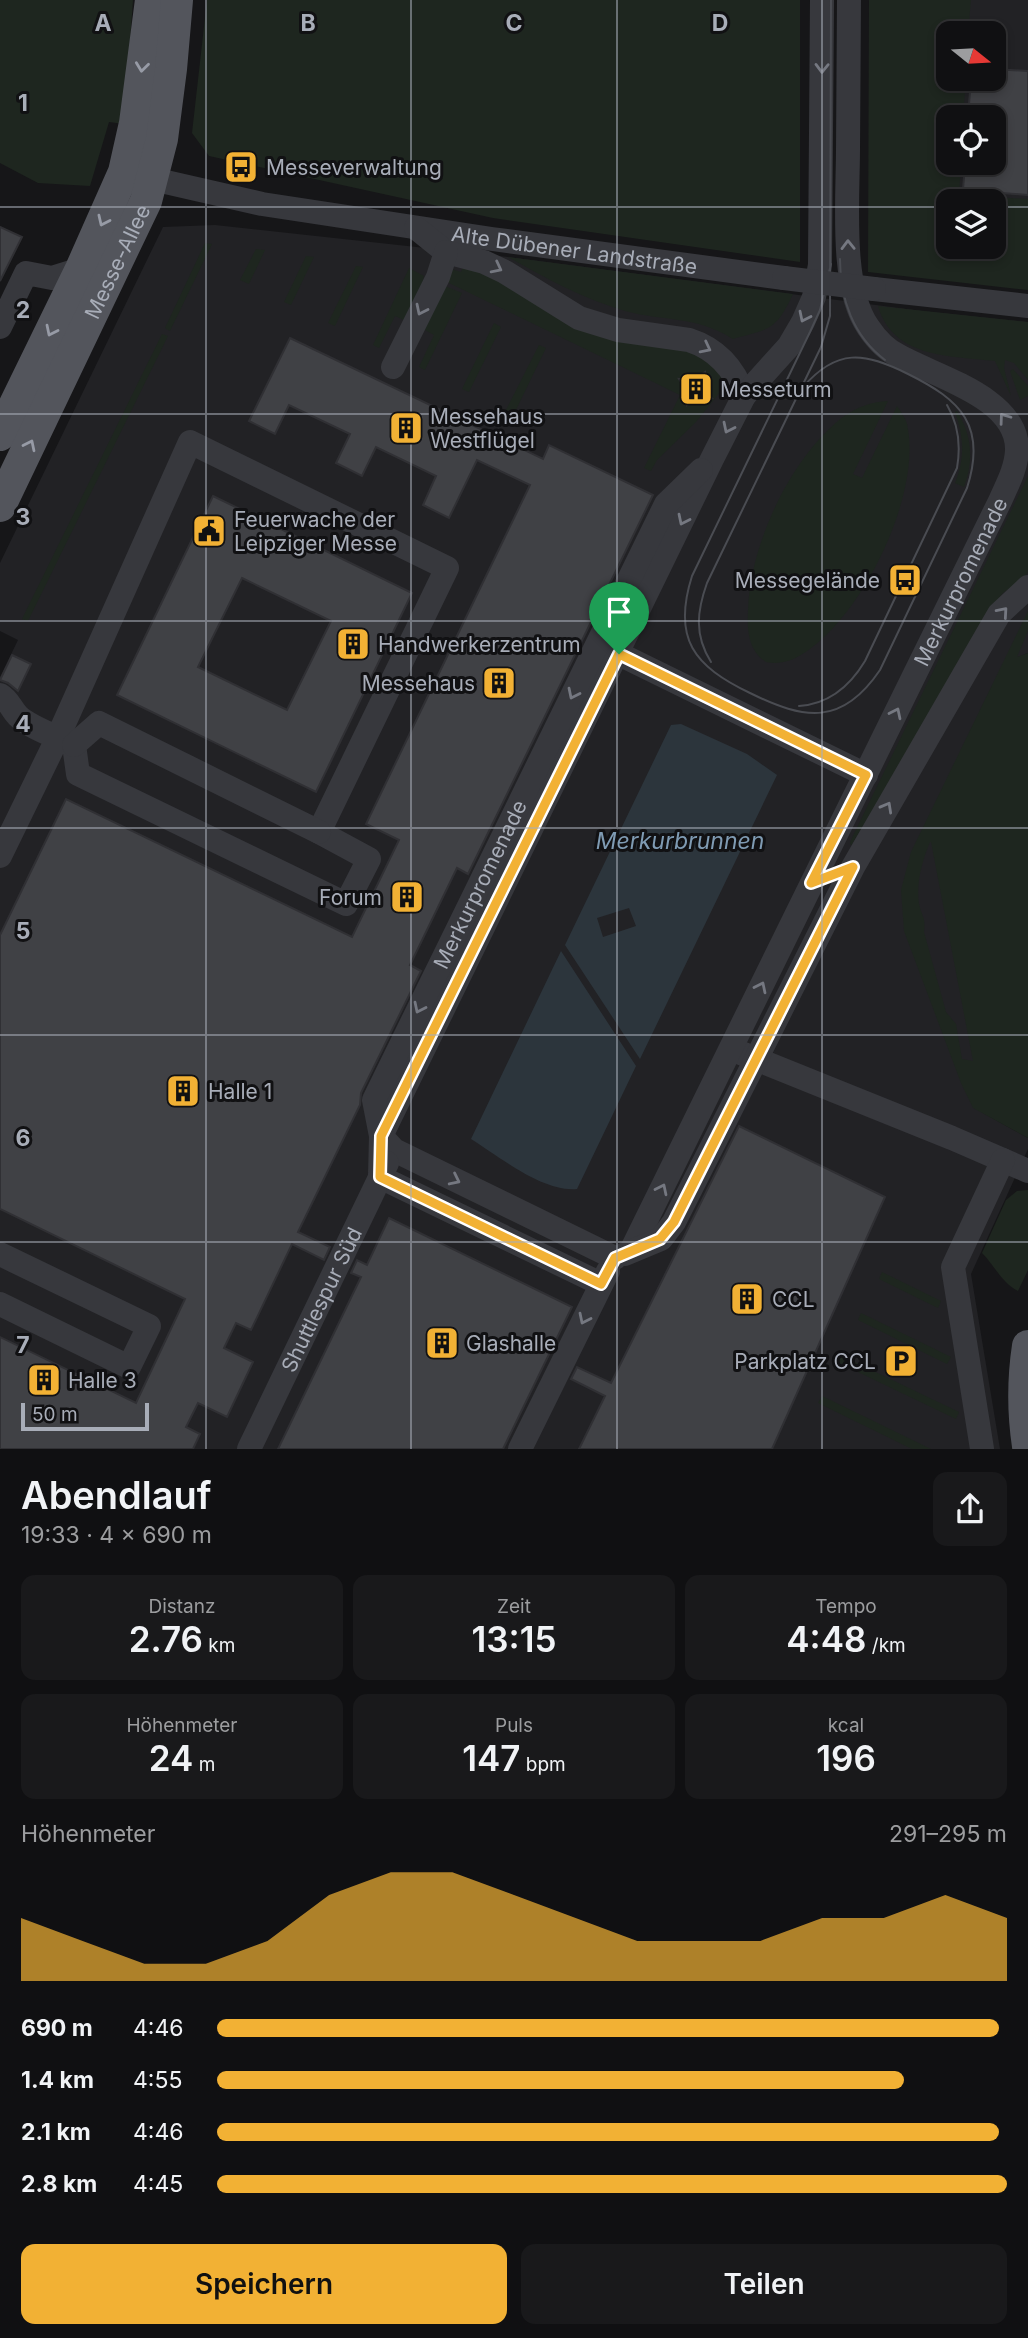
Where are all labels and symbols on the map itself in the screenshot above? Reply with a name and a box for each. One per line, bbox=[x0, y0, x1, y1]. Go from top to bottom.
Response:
text: A bbox=[94, 9, 112, 37]
text: B bbox=[300, 9, 316, 37]
text: C bbox=[505, 9, 523, 37]
text: D bbox=[712, 9, 728, 37]
north arrow bbox=[936, 21, 1006, 91]
one-way arrow bbox=[135, 61, 150, 73]
one-way arrow bbox=[814, 63, 830, 74]
text: 1 bbox=[18, 89, 28, 117]
bus stop icon: Messeverwaltung bbox=[222, 148, 260, 186]
place label: Messeverwaltung bbox=[266, 155, 442, 180]
street label: Messe-Allee bbox=[79, 200, 155, 323]
one-way arrow bbox=[97, 214, 111, 226]
street label: Alte Dübener Landstraße bbox=[450, 221, 699, 279]
one-way arrow bbox=[841, 239, 856, 250]
one-way arrow bbox=[490, 260, 502, 274]
text: 2 bbox=[16, 296, 30, 324]
one-way arrow bbox=[416, 303, 430, 315]
one-way arrow bbox=[799, 310, 813, 323]
one-way arrow bbox=[45, 324, 59, 336]
one-way arrow bbox=[699, 339, 711, 353]
building icon: Messeturm bbox=[677, 370, 715, 408]
place label: Messeturm bbox=[720, 377, 832, 402]
place label: Messehaus Westflügel bbox=[430, 404, 543, 453]
building icon: Messehaus Westflügel bbox=[387, 409, 425, 447]
one-way arrow bbox=[1000, 413, 1012, 426]
one-way arrow bbox=[722, 421, 736, 433]
one-way arrow bbox=[21, 440, 35, 452]
street label: Merkurpromenade bbox=[908, 493, 1012, 670]
text: 3 bbox=[16, 503, 30, 531]
place label: Feuerwache der Leipziger Messe bbox=[234, 507, 397, 556]
public building icon: Feuerwache der Leipziger Messe bbox=[190, 512, 228, 550]
one-way arrow bbox=[677, 513, 691, 525]
bus stop icon: Messegelände bbox=[886, 561, 924, 599]
place label: Messegelände bbox=[735, 568, 880, 593]
pin bbox=[589, 582, 649, 654]
one-way arrow bbox=[995, 607, 1007, 620]
building icon: Handwerkerzentrum bbox=[334, 625, 372, 663]
place label: Handwerkerzentrum bbox=[378, 632, 581, 657]
building icon: Messehaus bbox=[480, 664, 518, 702]
place label: Messehaus bbox=[362, 671, 475, 696]
one-way arrow bbox=[568, 687, 582, 699]
one-way arrow bbox=[888, 708, 902, 720]
text: 4 bbox=[15, 710, 31, 738]
street label: Merkurpromenade bbox=[428, 796, 532, 973]
one-way arrow bbox=[879, 802, 892, 815]
water label: Merkurbrunnen bbox=[596, 827, 764, 855]
building icon: Forum bbox=[388, 878, 426, 916]
place label: Forum bbox=[319, 885, 382, 910]
text: 5 bbox=[16, 917, 30, 945]
one-way arrow bbox=[752, 982, 766, 994]
one-way arrow bbox=[414, 1001, 428, 1013]
building icon: Halle 1 bbox=[164, 1072, 202, 1110]
place label: Halle 1 bbox=[208, 1079, 272, 1104]
text: 6 bbox=[16, 1124, 30, 1152]
one-way arrow bbox=[448, 1172, 460, 1186]
one-way arrow bbox=[653, 1184, 667, 1196]
street label: Shuttlespur Süd bbox=[276, 1223, 367, 1376]
building icon: CCL bbox=[728, 1280, 766, 1318]
place label: CCL bbox=[772, 1287, 815, 1312]
one-way arrow bbox=[578, 1312, 592, 1324]
building icon: Glashalle bbox=[423, 1324, 461, 1362]
text: 7 bbox=[16, 1331, 30, 1359]
place label: Glashalle bbox=[466, 1331, 556, 1356]
parking icon: Parkplatz CCL bbox=[882, 1342, 920, 1380]
place label: Parkplatz CCL bbox=[734, 1349, 876, 1374]
building icon: Halle 3 bbox=[25, 1361, 63, 1399]
place label: Halle 3 bbox=[68, 1368, 137, 1393]
scale bar bbox=[21, 1400, 149, 1432]

